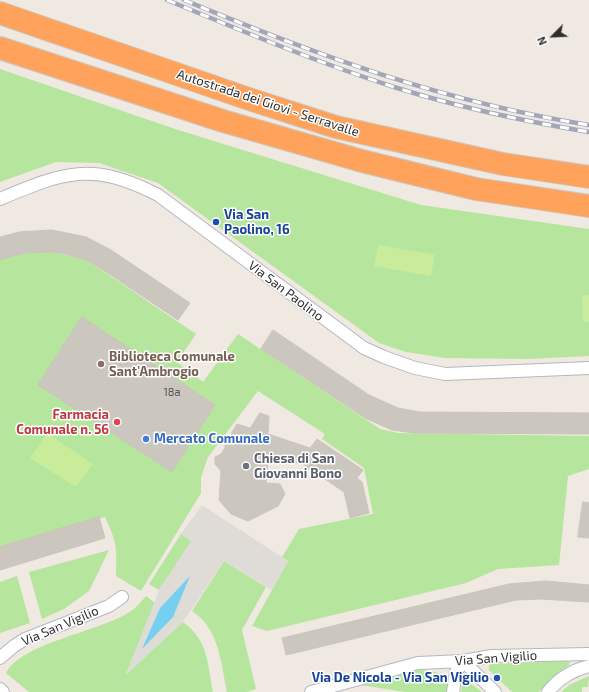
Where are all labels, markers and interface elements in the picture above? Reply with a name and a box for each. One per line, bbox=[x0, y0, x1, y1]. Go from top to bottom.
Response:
north arrow bbox=[533, 16, 573, 56]
text: N bbox=[534, 35, 549, 47]
street label: Autostrada dei Giovi - Serravalle bbox=[175, 66, 361, 140]
place label: Via San Paolino, 16 bbox=[224, 207, 290, 238]
marker: Via San Paolino, 16 bbox=[211, 217, 221, 227]
street label: Via San Paolino bbox=[245, 258, 327, 324]
place label: Biblioteca Comunale Sant'Ambrogio bbox=[109, 349, 235, 380]
marker: Biblioteca Comunale Sant'Ambrogio bbox=[96, 359, 106, 369]
house number: 18a bbox=[163, 385, 181, 399]
place label: Farmacia Comunale n. 56 bbox=[16, 407, 109, 438]
marker: Farmacia Comunale n. 56 bbox=[112, 417, 122, 427]
place label: Mercato Comunale bbox=[154, 431, 270, 447]
marker: Mercato Comunale bbox=[141, 434, 151, 444]
place label: Chiesa di San Giovanni Bono bbox=[254, 451, 342, 482]
marker: Chiesa di San Giovanni Bono bbox=[241, 461, 251, 471]
street label: Via San Vigilio bbox=[19, 603, 101, 649]
street label: Via San Vigilio bbox=[454, 647, 538, 669]
place label: Via De Nicola - Via San Vigilio bbox=[312, 670, 489, 686]
marker: Via De Nicola - Via San Vigilio bbox=[492, 673, 502, 683]

